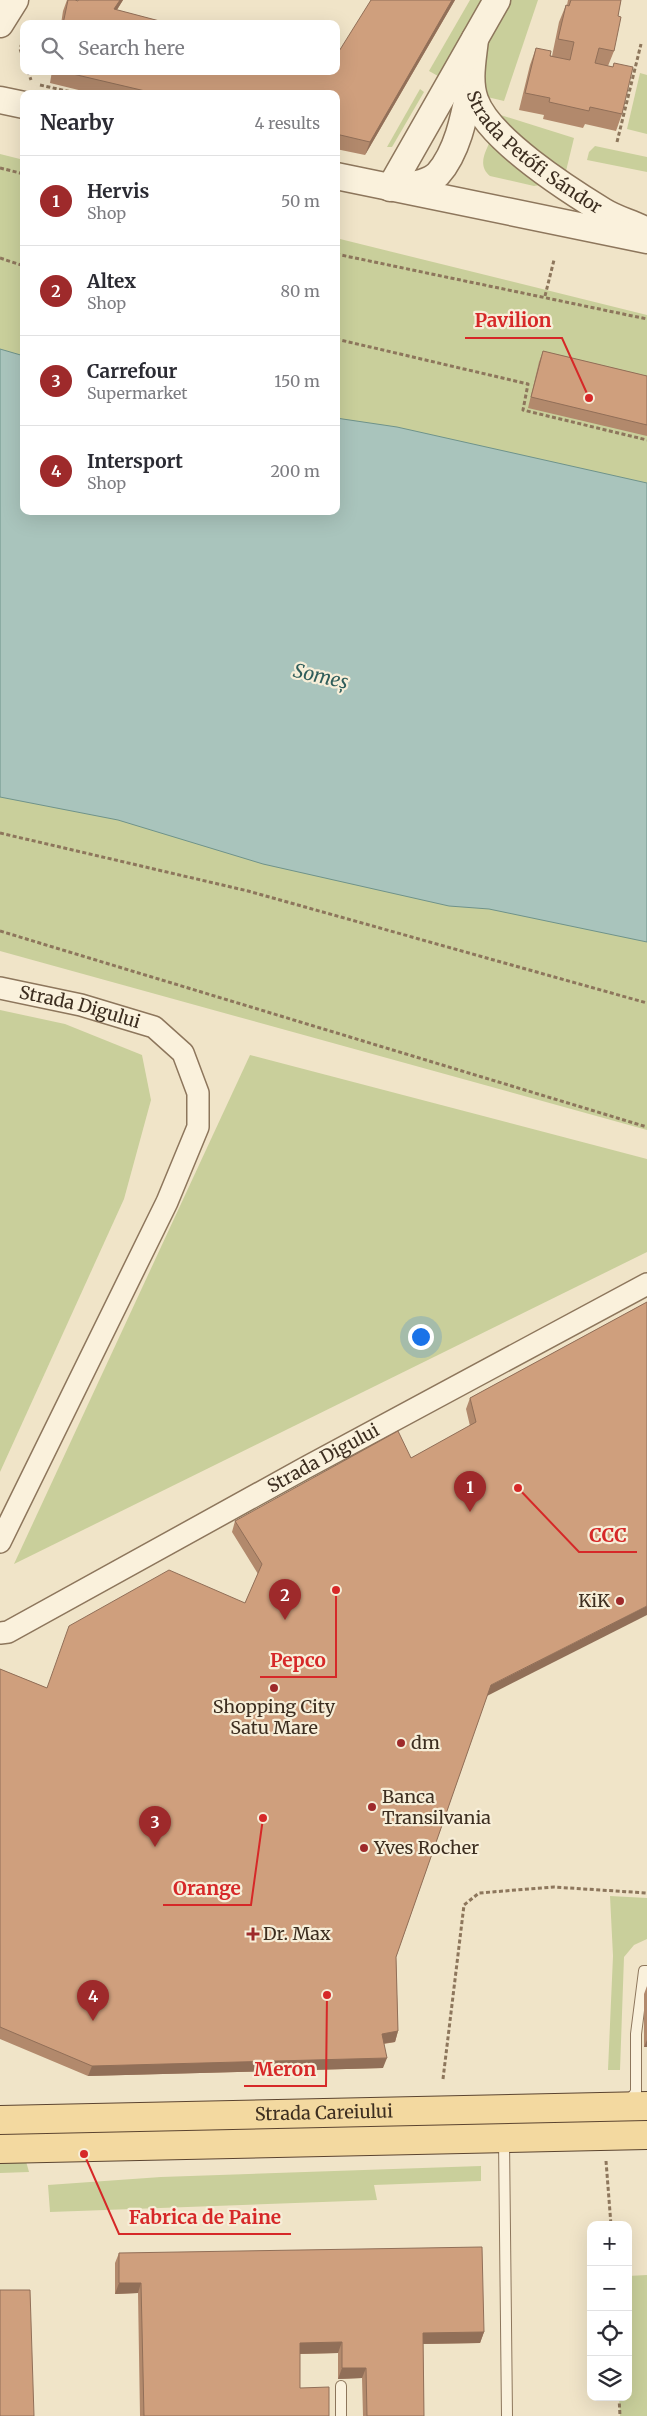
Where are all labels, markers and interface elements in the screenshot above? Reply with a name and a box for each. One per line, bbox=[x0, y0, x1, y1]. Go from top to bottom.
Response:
search box bbox=[20, 20, 340, 75]
icon: search bbox=[38, 34, 66, 62]
text: Search here bbox=[78, 36, 185, 60]
street label: Strada Petőfi Sándor bbox=[462, 88, 606, 219]
text: Nearby bbox=[40, 109, 114, 136]
text: 4 results bbox=[254, 113, 320, 133]
text: Hervis bbox=[87, 179, 149, 203]
text: 1 bbox=[52, 191, 60, 211]
text: 50 m bbox=[281, 191, 320, 211]
text: Shop bbox=[87, 203, 126, 223]
text: Altex bbox=[87, 269, 136, 293]
text: 2 bbox=[51, 281, 61, 301]
text: 80 m bbox=[281, 281, 320, 301]
text: Shop bbox=[87, 293, 126, 313]
callout: Pavilion bbox=[465, 304, 562, 338]
text: Pavilion bbox=[475, 308, 552, 332]
text: Carrefour bbox=[87, 359, 177, 383]
text: 3 bbox=[51, 371, 61, 391]
text: 150 m bbox=[274, 371, 320, 391]
text: Supermarket bbox=[87, 383, 188, 403]
text: Intersport bbox=[87, 449, 183, 473]
text: 4 bbox=[51, 461, 61, 481]
text: 200 m bbox=[270, 461, 320, 481]
text: Shop bbox=[87, 473, 126, 493]
water label: Someș bbox=[291, 658, 351, 695]
street label: Strada Digului bbox=[17, 980, 143, 1033]
your location bbox=[408, 1324, 434, 1350]
street label: Strada Digului bbox=[263, 1418, 383, 1498]
pin: 1 bbox=[454, 1471, 486, 1512]
callout: CCC bbox=[579, 1518, 637, 1552]
text: CCC bbox=[589, 1523, 627, 1547]
pin: 2 bbox=[269, 1579, 301, 1620]
place label: KiK bbox=[578, 1589, 610, 1612]
marker: KiK bbox=[614, 1595, 626, 1607]
callout: Pepco bbox=[260, 1643, 336, 1677]
text: Pepco bbox=[270, 1648, 326, 1672]
marker: Shopping City Satu Mare bbox=[268, 1682, 280, 1694]
place label: Shopping City Satu Mare bbox=[213, 1695, 336, 1739]
place label: dm bbox=[411, 1731, 440, 1754]
marker: dm bbox=[395, 1737, 407, 1749]
place label: Banca Transilvania bbox=[382, 1785, 491, 1829]
marker: Banca Transilvania bbox=[366, 1801, 378, 1813]
pin: 3 bbox=[139, 1806, 171, 1847]
place label: Yves Rocher bbox=[373, 1836, 479, 1859]
marker: Yves Rocher bbox=[358, 1842, 370, 1854]
callout: Orange bbox=[163, 1871, 251, 1905]
text: Orange bbox=[173, 1876, 241, 1900]
place label: Dr. Max bbox=[263, 1922, 331, 1945]
marker: Dr. Max bbox=[247, 1928, 259, 1940]
pin: 4 bbox=[77, 1980, 109, 2021]
callout: Meron bbox=[244, 2052, 326, 2086]
text: Meron bbox=[254, 2057, 316, 2081]
street label: Strada Careiului bbox=[255, 2099, 393, 2125]
callout: Fabrica de Paine bbox=[119, 2200, 291, 2234]
text: Fabrica de Paine bbox=[129, 2205, 281, 2229]
map controls bbox=[587, 2221, 632, 2401]
button: + bbox=[587, 2221, 632, 2266]
button: − bbox=[587, 2266, 632, 2311]
button: locate bbox=[587, 2311, 632, 2356]
button: layers bbox=[587, 2356, 632, 2401]

